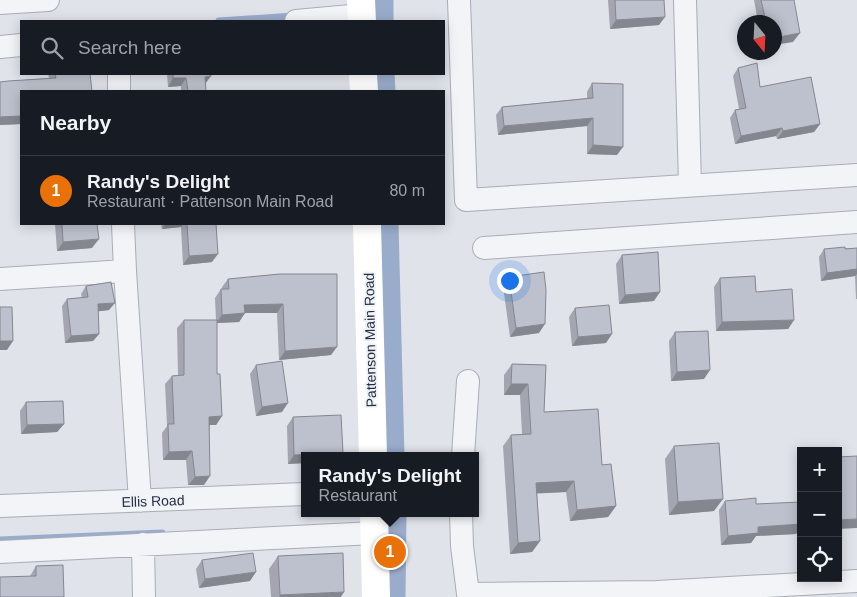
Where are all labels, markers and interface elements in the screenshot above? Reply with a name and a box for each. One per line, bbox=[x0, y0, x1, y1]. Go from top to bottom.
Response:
north arrow bbox=[737, 15, 782, 60]
search box bbox=[20, 20, 445, 75]
icon: search bbox=[38, 34, 66, 62]
text: Search here bbox=[78, 37, 182, 58]
text: Nearby bbox=[40, 111, 111, 134]
text: Randy's Delight bbox=[87, 171, 230, 192]
text: 1 bbox=[52, 182, 60, 199]
text: 80 m bbox=[389, 182, 425, 199]
text: Restaurant · Pattenson Main Road bbox=[87, 193, 333, 210]
your location bbox=[497, 268, 523, 294]
street label: Pattenson Main Road bbox=[361, 273, 379, 407]
map controls bbox=[797, 447, 842, 582]
button: + bbox=[797, 447, 842, 492]
popup bbox=[301, 452, 479, 517]
text: Randy's Delight bbox=[319, 465, 461, 486]
text: Restaurant bbox=[319, 487, 397, 504]
street label: Ellis Road bbox=[121, 492, 185, 510]
button: − bbox=[797, 492, 842, 537]
pin: 1 bbox=[374, 533, 406, 571]
button: locate bbox=[797, 537, 842, 582]

